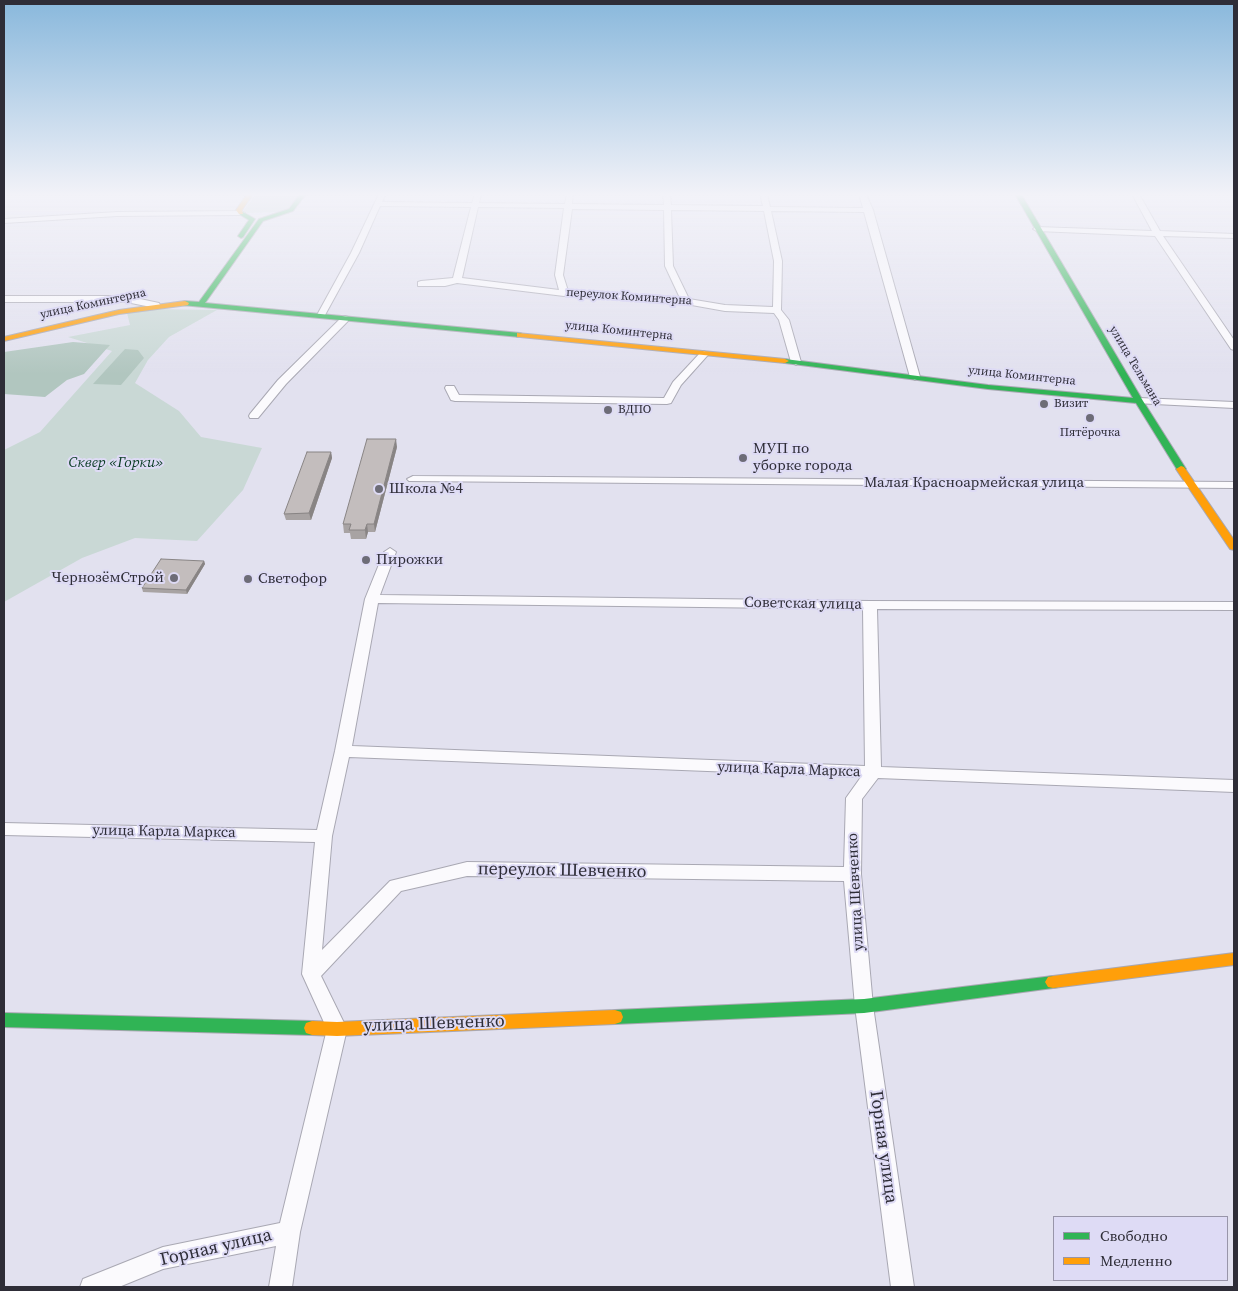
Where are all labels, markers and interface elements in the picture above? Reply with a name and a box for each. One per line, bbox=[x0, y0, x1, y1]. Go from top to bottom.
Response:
street label: переулок Коминтерна bbox=[566, 285, 692, 309]
street label: улица Коминтерна bbox=[39, 286, 147, 322]
street label: улица Коминтерна bbox=[565, 318, 673, 344]
street label: улица Тельмана bbox=[1106, 324, 1164, 408]
street label: улица Коминтерна bbox=[968, 363, 1076, 389]
place label: Визит bbox=[1054, 397, 1088, 411]
marker: Визит bbox=[1038, 398, 1050, 410]
place label: ВДПО bbox=[618, 403, 651, 417]
marker: ВДПО bbox=[602, 404, 614, 416]
marker: Пятёрочка bbox=[1084, 412, 1096, 424]
place label: Пятёрочка bbox=[1060, 426, 1120, 440]
place label: МУП по уборке города bbox=[753, 440, 852, 475]
marker: МУП по уборке города bbox=[737, 452, 749, 464]
park label: Сквер «Горки» bbox=[68, 454, 164, 472]
street label: Малая Красноармейская улица bbox=[864, 474, 1084, 492]
place label: Школа №4 bbox=[389, 480, 463, 498]
marker: Школа №4 bbox=[373, 483, 385, 495]
place label: Пирожки bbox=[376, 551, 443, 569]
marker: Пирожки bbox=[360, 554, 372, 566]
place label: ЧернозёмСтрой bbox=[51, 569, 164, 587]
place label: Светофор bbox=[258, 570, 327, 588]
marker: ЧернозёмСтрой bbox=[168, 572, 180, 584]
marker: Светофор bbox=[242, 573, 254, 585]
street label: Советская улица bbox=[744, 594, 862, 614]
street label: улица Карла Маркса bbox=[717, 759, 861, 781]
street label: улица Карла Маркса bbox=[92, 822, 236, 842]
street label: улица Шевченко bbox=[844, 833, 868, 951]
street label: переулок Шевченко bbox=[477, 859, 647, 883]
street label: улица Шевченко bbox=[363, 1011, 505, 1037]
street label: Горная улица bbox=[864, 1089, 902, 1205]
legend bbox=[1053, 1216, 1228, 1281]
street label: Горная улица bbox=[158, 1225, 274, 1271]
text: Свободно bbox=[1100, 1225, 1168, 1246]
text: Медленно bbox=[1100, 1250, 1172, 1271]

